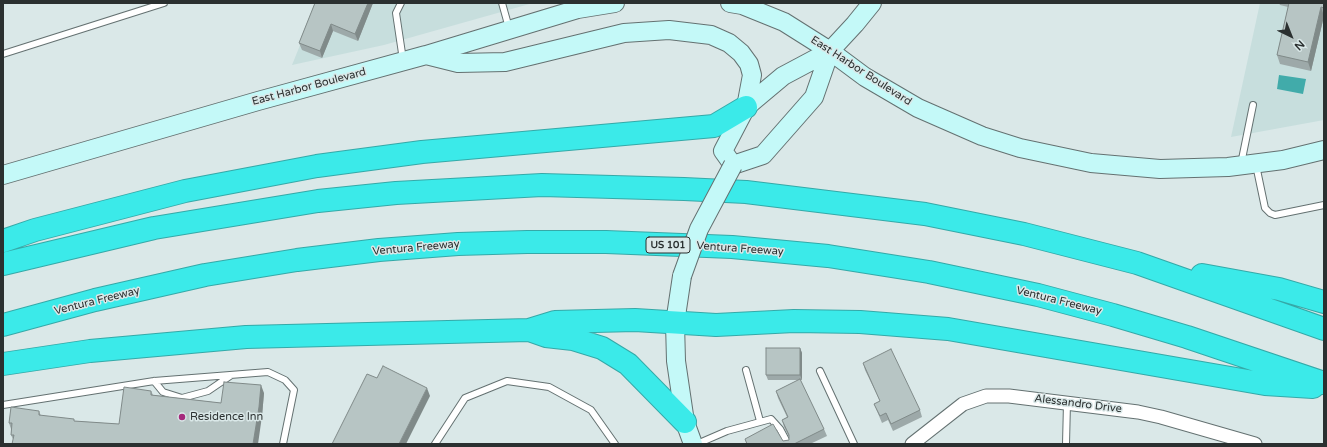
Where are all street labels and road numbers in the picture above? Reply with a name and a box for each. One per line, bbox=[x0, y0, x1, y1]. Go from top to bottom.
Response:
street label: East Harbor Boulevard bbox=[808, 33, 914, 109]
street label: East Harbor Boulevard bbox=[250, 65, 368, 109]
road number: US 101 bbox=[646, 237, 690, 253]
street label: Ventura Freeway bbox=[372, 238, 460, 258]
street label: Ventura Freeway bbox=[696, 239, 784, 259]
street label: Ventura Freeway bbox=[53, 284, 141, 318]
street label: Ventura Freeway bbox=[1015, 284, 1103, 318]
street label: Alessandro Drive bbox=[1033, 392, 1123, 416]

